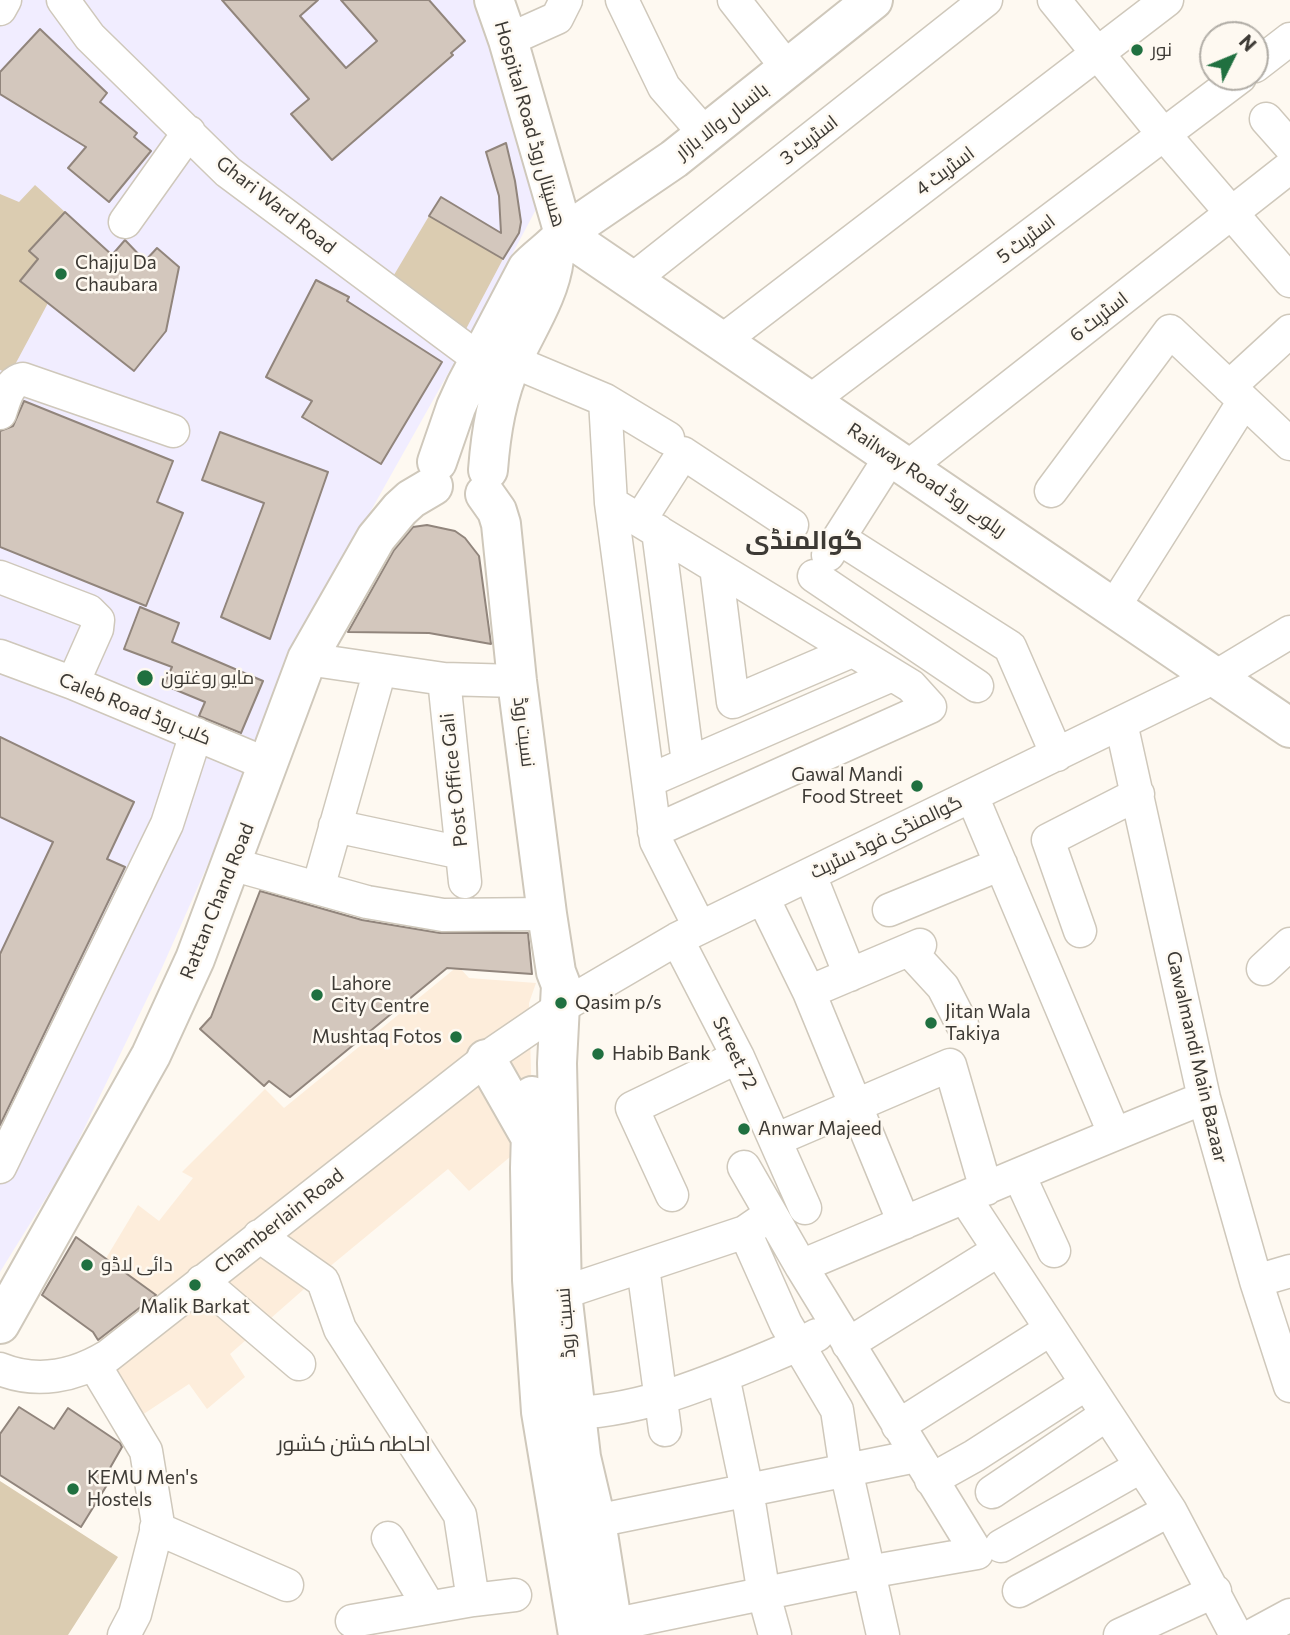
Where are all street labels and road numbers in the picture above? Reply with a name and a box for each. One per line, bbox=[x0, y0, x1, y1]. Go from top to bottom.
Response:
street label: Hospital Road ھسپتال روڈ bbox=[490, 18, 570, 230]
street label: بانساں والا بازار bbox=[671, 78, 773, 164]
street label: اسٹریٹ 3 bbox=[776, 110, 842, 170]
street label: اسٹریٹ 4 bbox=[911, 142, 979, 200]
street label: Ghari Ward Road bbox=[212, 151, 340, 259]
street label: اسٹریٹ 5 bbox=[992, 210, 1060, 268]
street label: اسٹریٹ 6 bbox=[1065, 287, 1133, 347]
street label: Railway Road ریلوے روڈ bbox=[843, 418, 1011, 542]
street label: Caleb Road کلب روڈ bbox=[56, 668, 214, 750]
street label: نسبت روڈ bbox=[508, 696, 540, 768]
street label: Post Office Gali bbox=[436, 712, 472, 848]
street label: گوالمنڈی فوڈ سٹریٹ bbox=[806, 790, 966, 884]
street label: Rattan Chand Road bbox=[175, 820, 259, 982]
street label: Gawalmandi Main Bazaar bbox=[1162, 949, 1232, 1165]
street label: Street 72 bbox=[708, 1013, 762, 1093]
street label: Chamberlain Road bbox=[210, 1163, 348, 1279]
street label: نسبت روڈ bbox=[552, 1287, 580, 1359]

